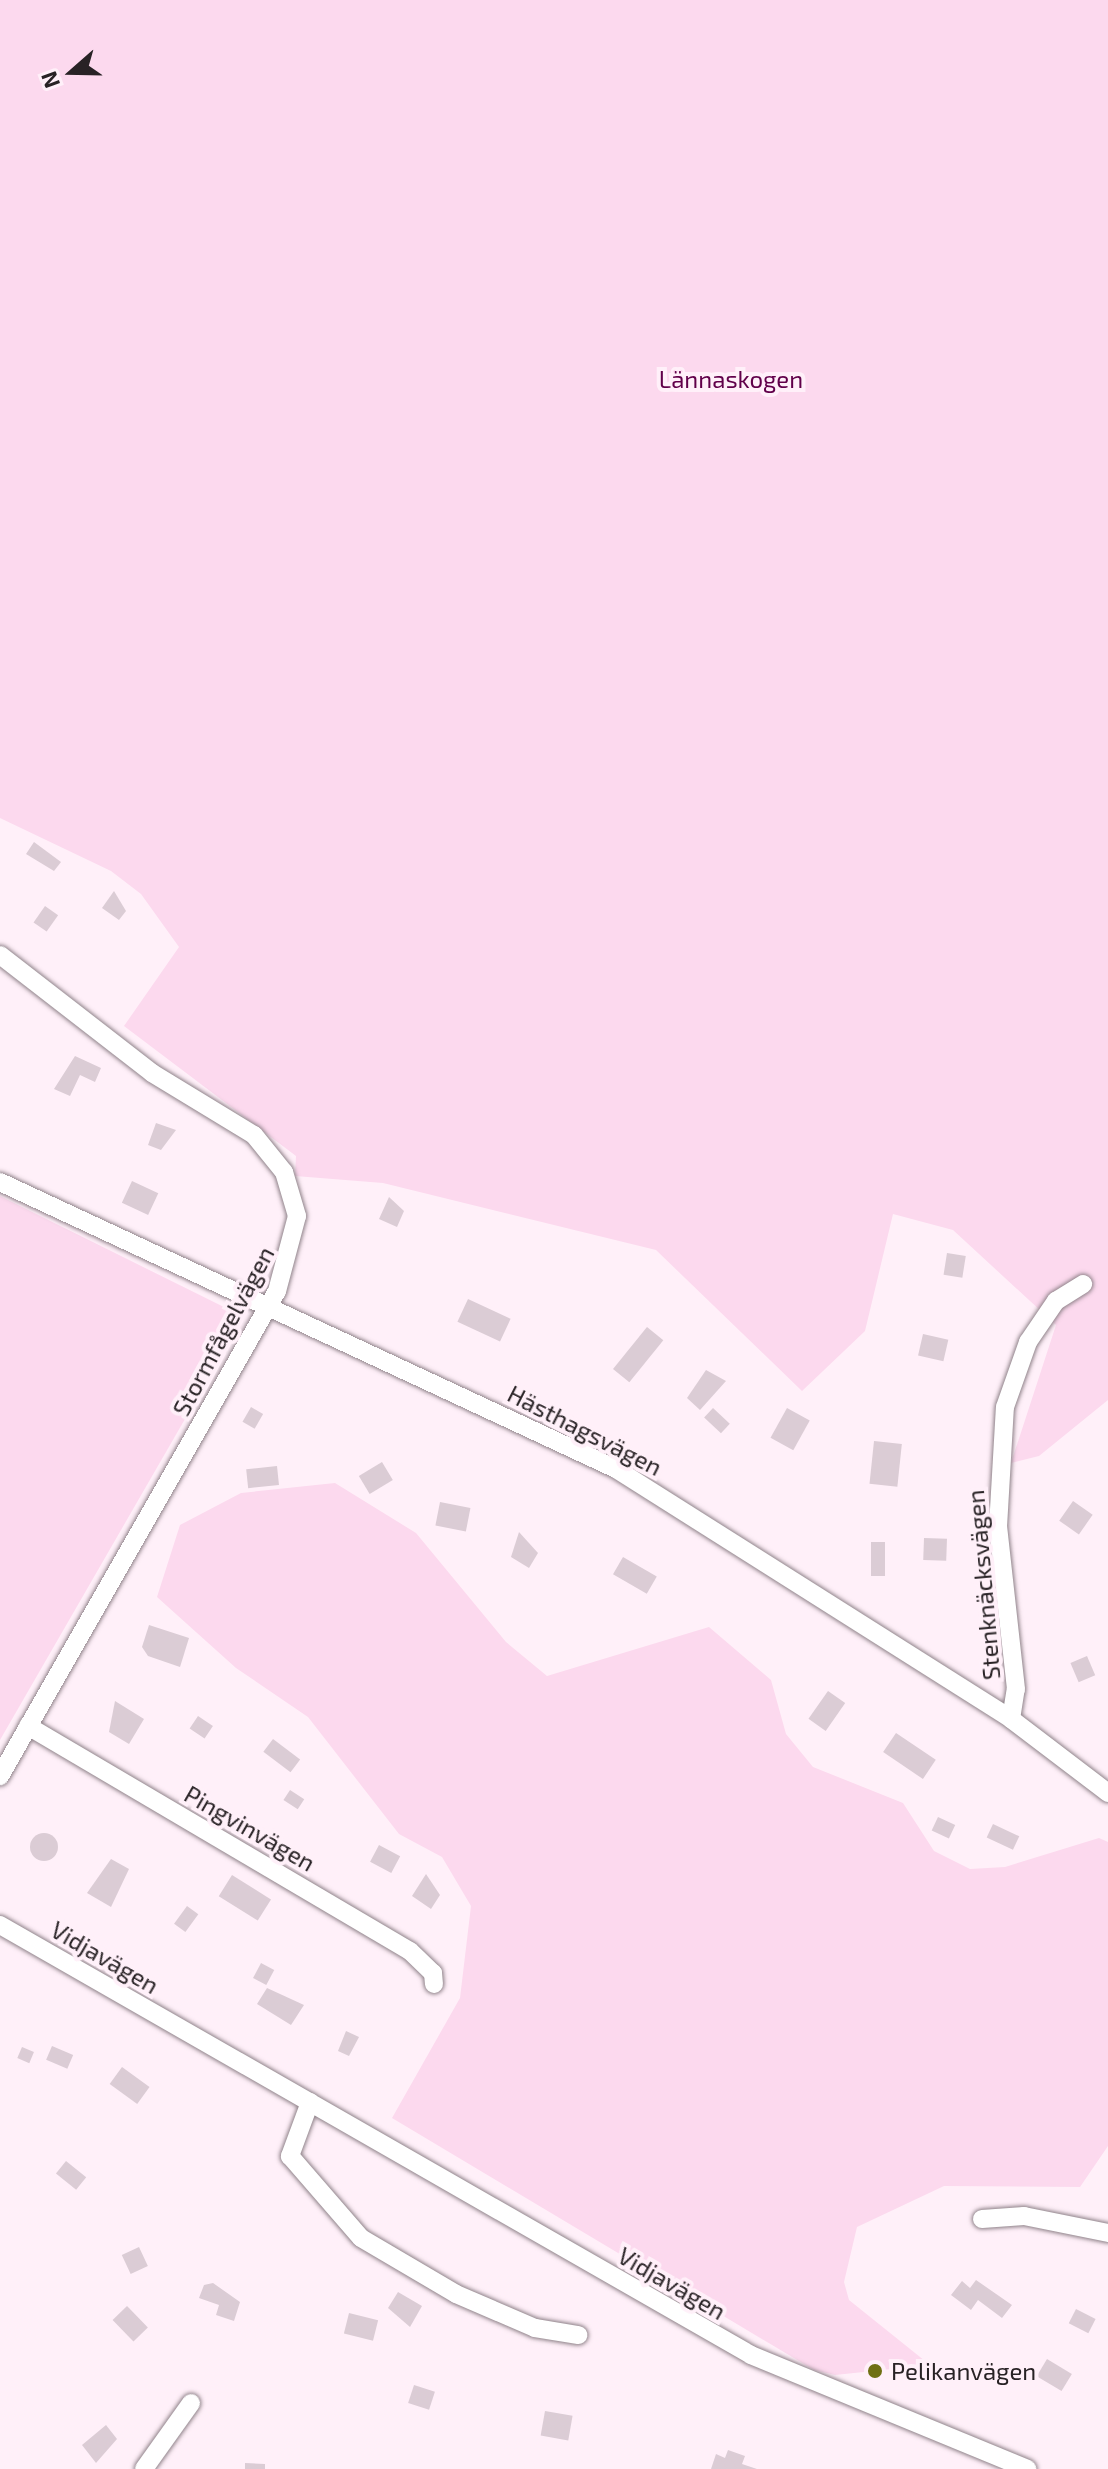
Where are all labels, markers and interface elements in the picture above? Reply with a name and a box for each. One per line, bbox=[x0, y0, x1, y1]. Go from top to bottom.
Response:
north arrow bbox=[32, 32, 112, 112]
text: N bbox=[35, 68, 64, 92]
park label: Lännaskogen bbox=[659, 365, 803, 393]
street label: Stormfågelvägen bbox=[166, 1241, 280, 1421]
street label: Hästhagsvägen bbox=[503, 1379, 667, 1481]
street label: Stenknäcksvägen bbox=[960, 1489, 1006, 1681]
street label: Pingvinvägen bbox=[180, 1779, 320, 1877]
street label: Vidjavägen bbox=[46, 1915, 164, 1999]
street label: Vidjavägen bbox=[613, 2241, 731, 2325]
place label: Pelikanvägen bbox=[891, 2357, 1036, 2385]
marker: Pelikanvägen bbox=[866, 2362, 884, 2380]

